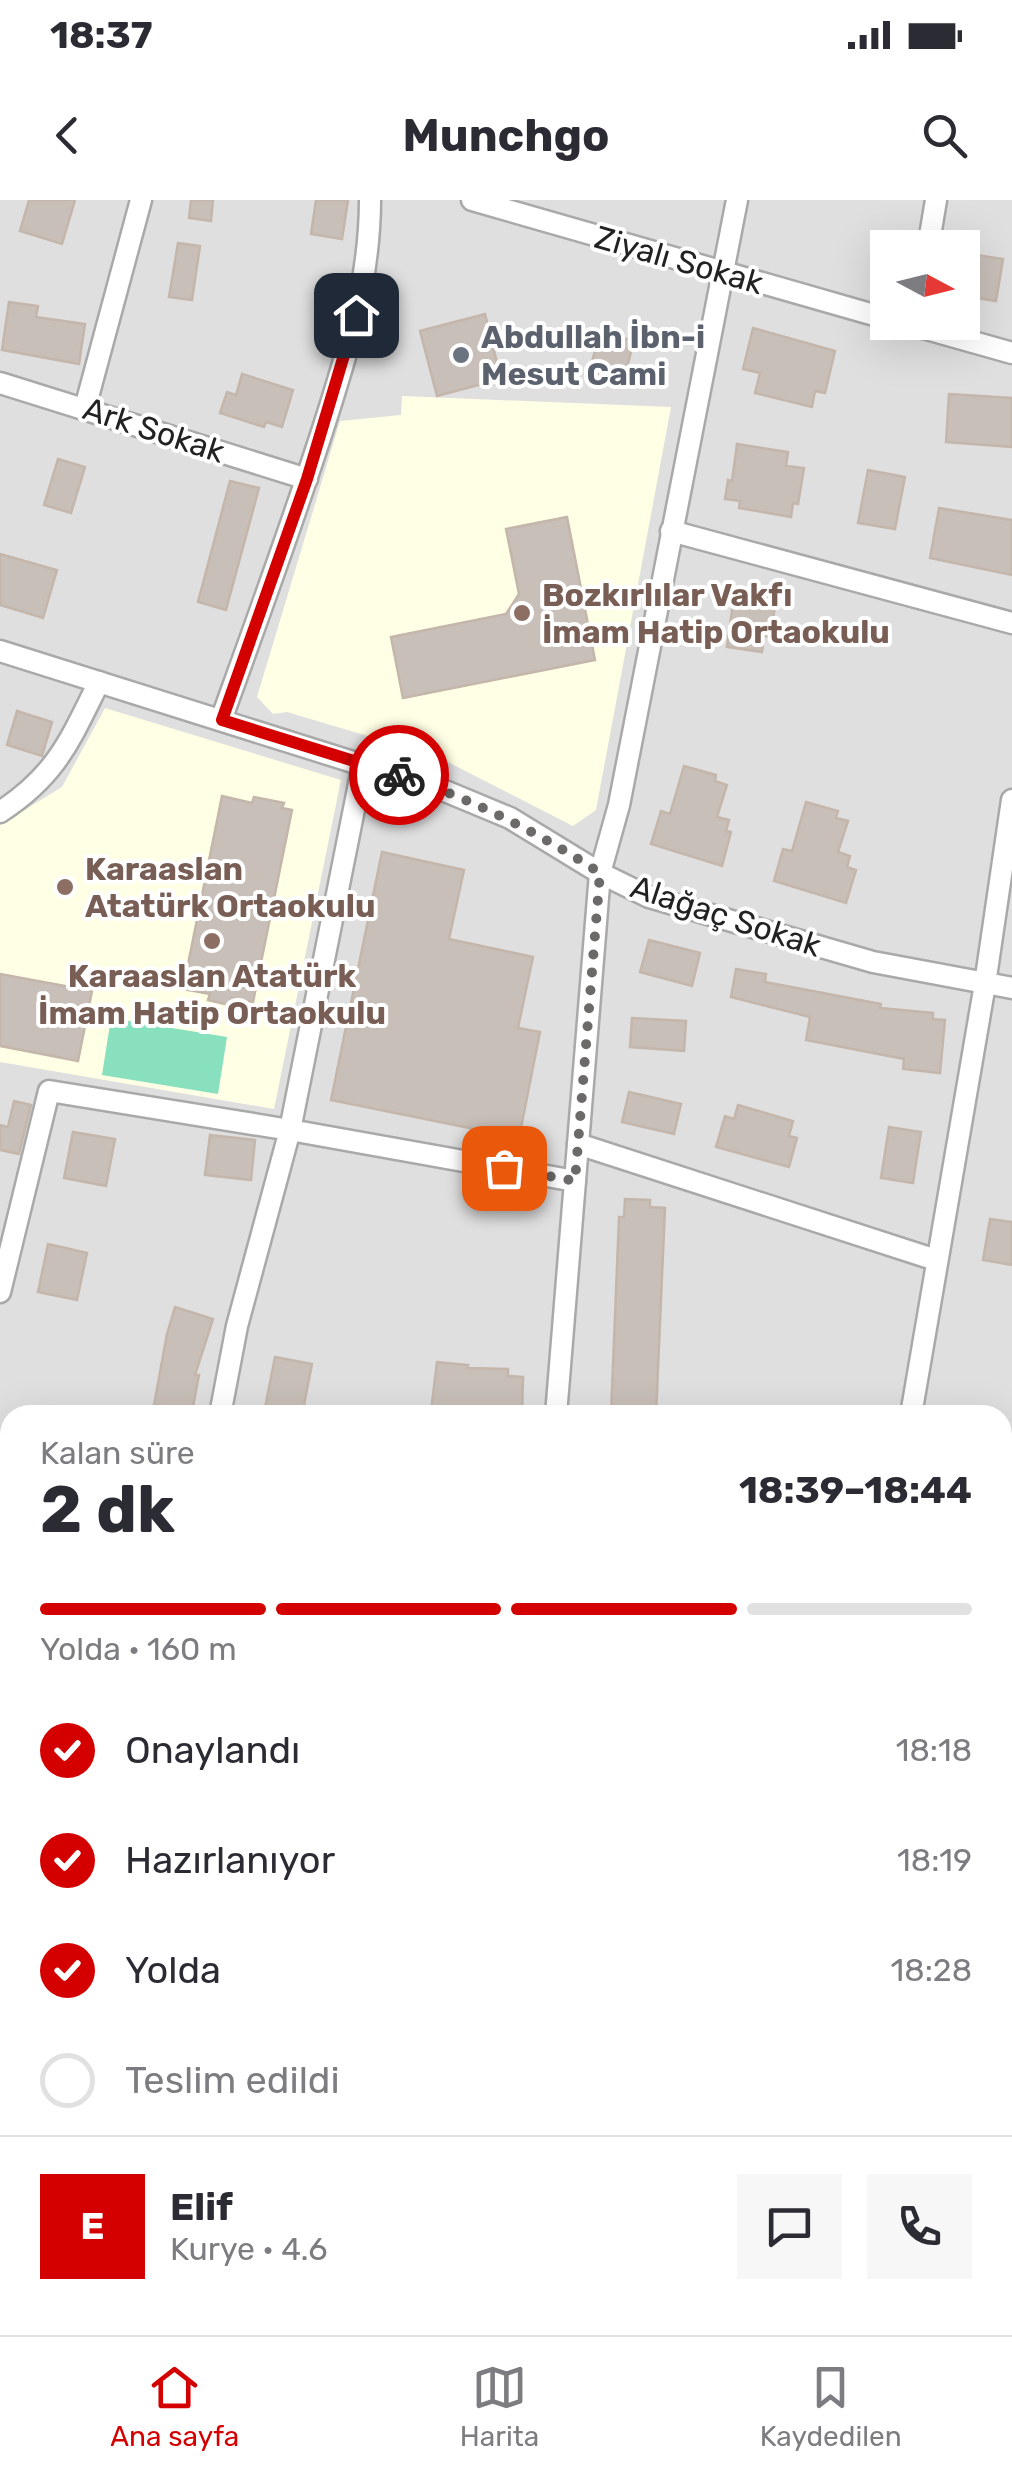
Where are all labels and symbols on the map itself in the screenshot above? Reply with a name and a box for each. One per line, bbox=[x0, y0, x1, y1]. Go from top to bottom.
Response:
street label: Ziyalı Sokak bbox=[590, 218, 768, 302]
north arrow bbox=[870, 230, 980, 340]
pin bbox=[314, 273, 399, 358]
place label: Abdullah İbn-i Mesut Cami bbox=[481, 318, 705, 393]
marker: Abdullah İbn-i Mesut Cami bbox=[450, 344, 472, 366]
street label: Ark Sokak bbox=[79, 389, 230, 471]
place label: Bozkırlılar Vakfı İmam Hatip Ortaokulu bbox=[542, 576, 890, 651]
marker: Bozkırlılar Vakfı İmam Hatip Ortaokulu bbox=[511, 602, 533, 624]
courier bbox=[349, 725, 449, 825]
place label: Karaaslan Atatürk Ortaokulu bbox=[85, 850, 375, 925]
street label: Alağaç Sokak bbox=[626, 867, 826, 965]
marker: Karaaslan Atatürk Ortaokulu bbox=[54, 876, 76, 898]
marker: Karaaslan Atatürk İmam Hatip Ortaokulu bbox=[201, 930, 223, 952]
place label: Karaaslan Atatürk İmam Hatip Ortaokulu bbox=[38, 957, 386, 1032]
pin bbox=[462, 1126, 547, 1211]

